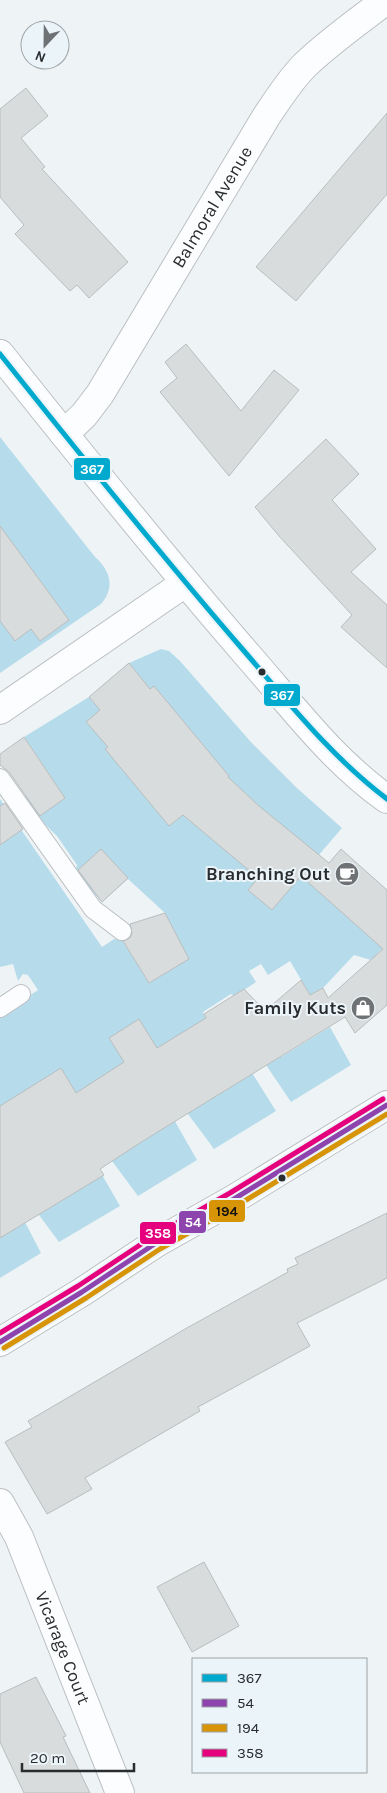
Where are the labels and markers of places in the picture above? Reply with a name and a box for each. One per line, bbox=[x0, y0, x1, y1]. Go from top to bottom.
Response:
unlabelled marker bbox=[257, 667, 267, 677]
cafe icon: Branching Out bbox=[334, 861, 360, 887]
place label: Branching Out bbox=[206, 863, 330, 885]
shop icon: Family Kuts bbox=[350, 995, 376, 1021]
place label: Family Kuts bbox=[244, 997, 346, 1019]
unlabelled marker bbox=[277, 1173, 287, 1183]

